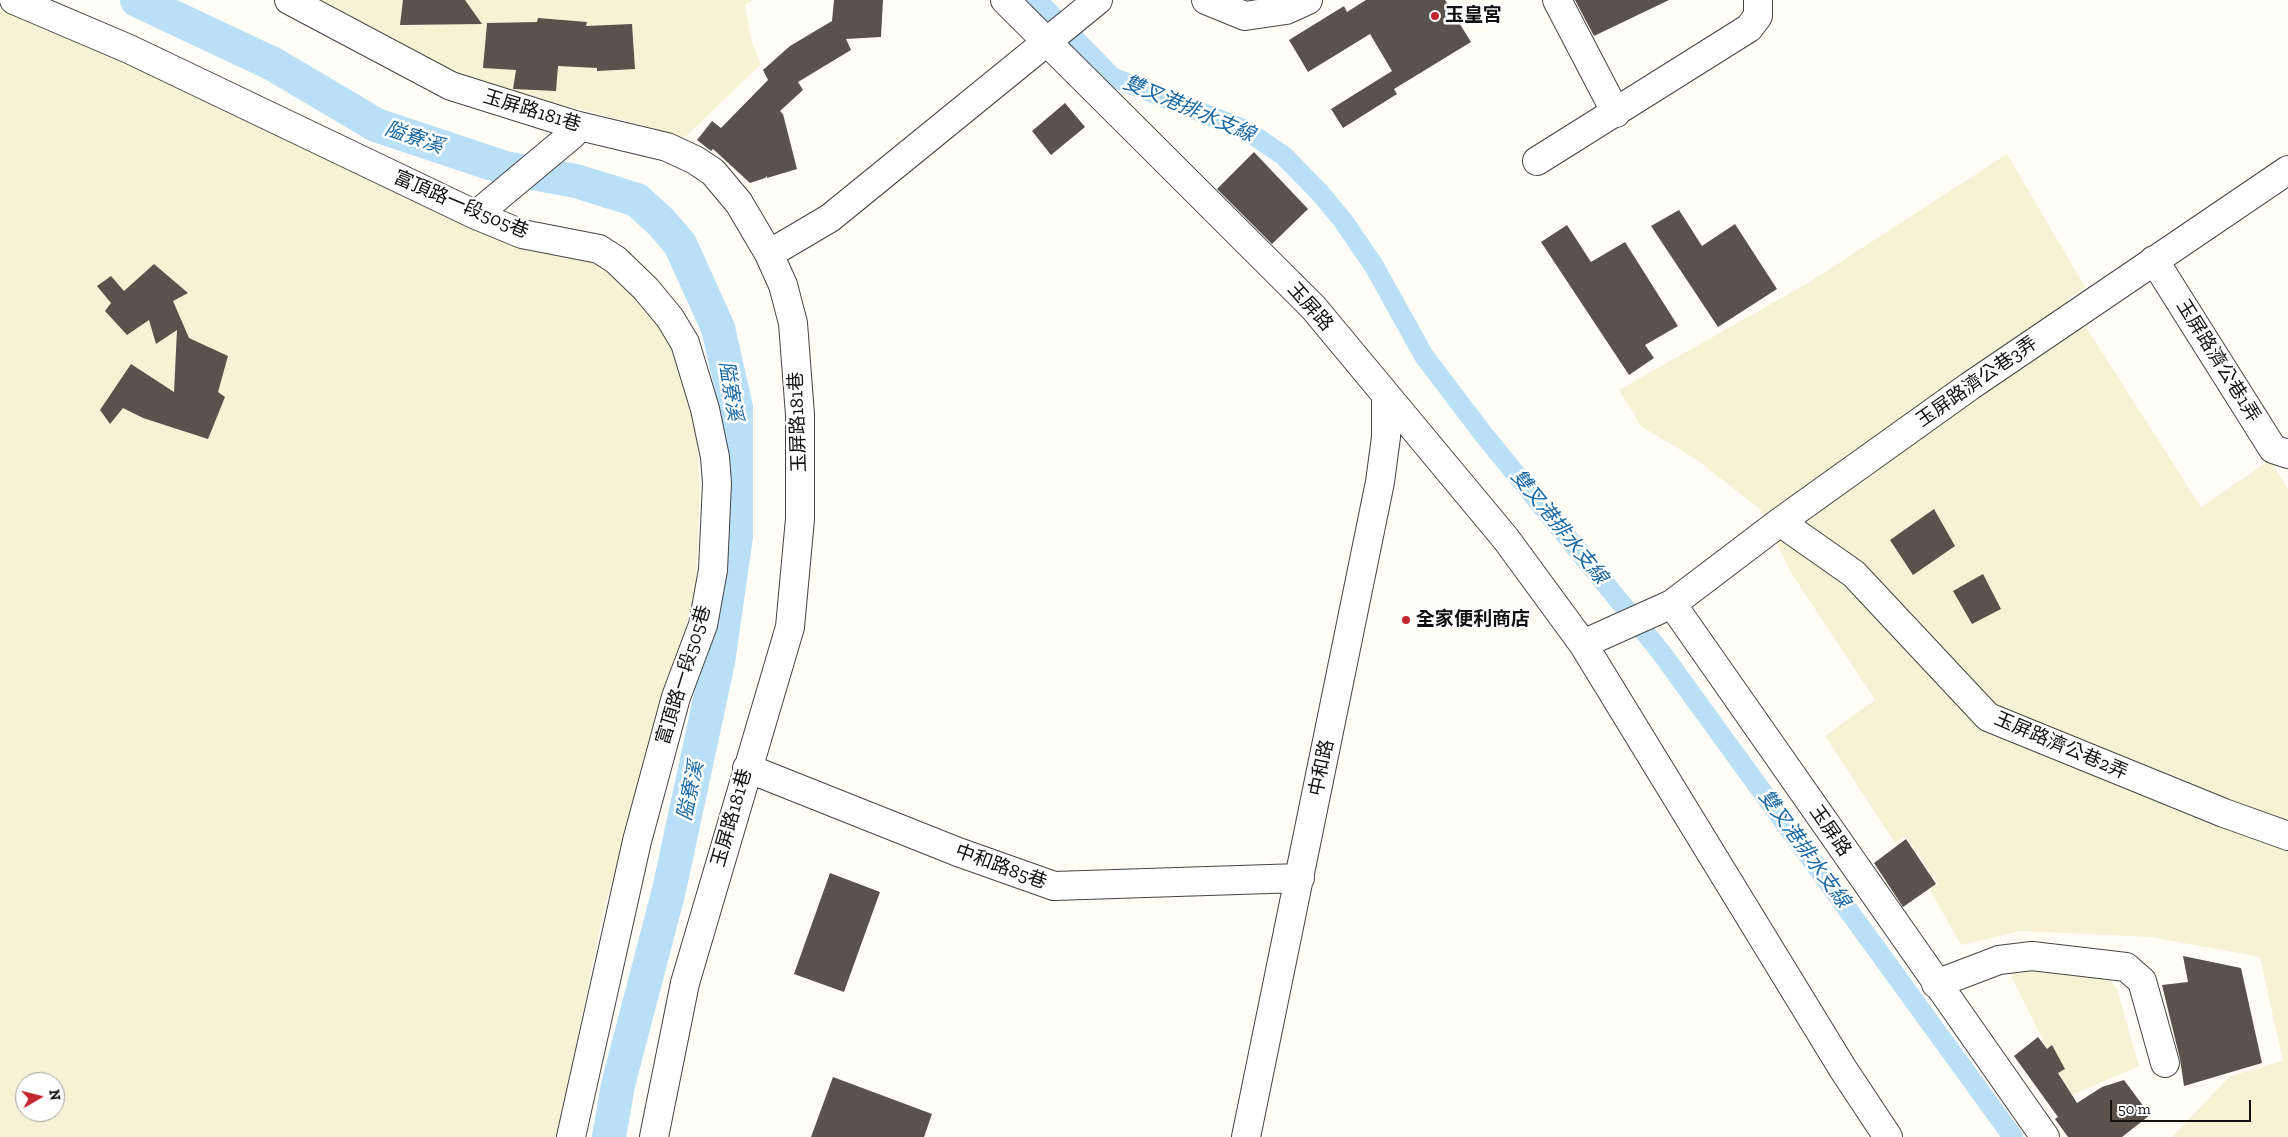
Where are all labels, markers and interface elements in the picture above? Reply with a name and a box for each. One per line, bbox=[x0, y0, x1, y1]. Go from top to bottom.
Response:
place label: 玉皇宮 bbox=[1445, 5, 1502, 27]
marker: 玉皇宮 bbox=[1429, 10, 1441, 22]
water label: 雙叉港排水支線 bbox=[1120, 71, 1258, 147]
street label: 玉屏路181巷 bbox=[480, 85, 584, 137]
water label: 隘寮溪 bbox=[382, 117, 446, 159]
street label: 富頂路一段505巷 bbox=[390, 166, 532, 244]
street label: 玉屏路 bbox=[1282, 278, 1338, 336]
street label: 玉屏路濟公巷1弄 bbox=[2171, 295, 2265, 427]
street label: 玉屏路濟公巷3弄 bbox=[1912, 332, 2042, 432]
water label: 隘寮溪 bbox=[713, 359, 747, 423]
street label: 玉屏路181巷 bbox=[785, 371, 811, 473]
water label: 雙叉港排水支線 bbox=[1506, 465, 1612, 589]
street label: 富頂路一段505巷 bbox=[652, 603, 716, 747]
place label: 全家便利商店 bbox=[1416, 609, 1530, 631]
marker: 全家便利商店 bbox=[1400, 614, 1412, 626]
street label: 玉屏路濟公巷2弄 bbox=[1991, 708, 2131, 784]
street label: 中和路 bbox=[1305, 738, 1339, 798]
water label: 隘寮溪 bbox=[673, 759, 709, 823]
street label: 玉屏路181巷 bbox=[707, 766, 757, 870]
water label: 雙叉港排水支線 bbox=[1753, 785, 1855, 913]
street label: 玉屏路 bbox=[1804, 801, 1856, 861]
street label: 中和路85巷 bbox=[952, 840, 1050, 894]
north arrow bbox=[15, 1072, 65, 1122]
text: N bbox=[45, 1089, 64, 1101]
scale bar bbox=[2113, 1090, 2254, 1122]
text: 50 m bbox=[2118, 1100, 2151, 1118]

